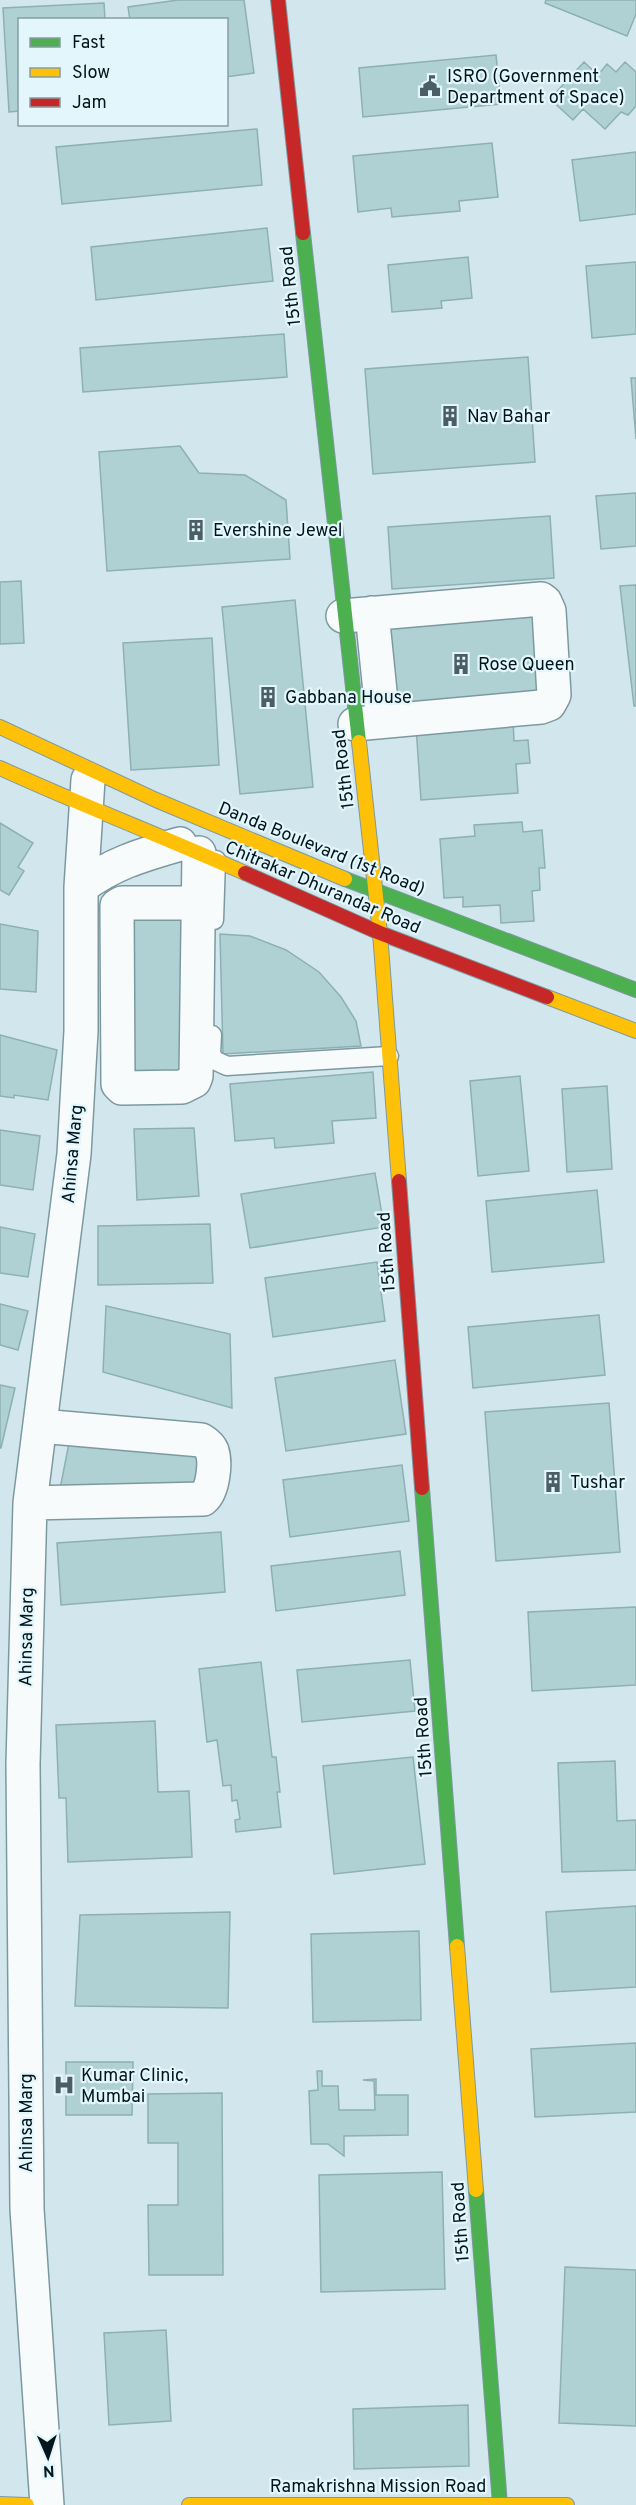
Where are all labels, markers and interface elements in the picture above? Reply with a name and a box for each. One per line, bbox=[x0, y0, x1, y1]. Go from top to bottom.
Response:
legend bbox=[18, 18, 228, 126]
text: Fast bbox=[72, 32, 105, 55]
text: Slow bbox=[72, 62, 110, 85]
place label: ISRO (Government Department of Space) bbox=[447, 66, 625, 110]
public building icon: ISRO (Government Department of Space) bbox=[418, 74, 442, 98]
text: Jam bbox=[72, 92, 107, 115]
street label: 15th Road bbox=[276, 245, 307, 327]
building icon: Nav Bahar bbox=[438, 404, 462, 428]
place label: Nav Bahar bbox=[467, 406, 550, 429]
building icon: Evershine Jewel bbox=[184, 518, 208, 542]
place label: Evershine Jewel bbox=[213, 520, 343, 543]
building icon: Rose Queen bbox=[449, 652, 473, 676]
place label: Rose Queen bbox=[478, 654, 575, 677]
building icon: Gabbana House bbox=[256, 685, 280, 709]
place label: Gabbana House bbox=[285, 687, 412, 710]
street label: 15th Road bbox=[328, 728, 361, 810]
street label: Danda Boulevard (1st Road) bbox=[215, 797, 428, 901]
street label: Chitrakar Dhurandar Road bbox=[221, 837, 424, 940]
street label: Ahinsa Marg bbox=[58, 1104, 89, 1205]
street label: 15th Road bbox=[373, 1211, 402, 1293]
building icon: Tushar bbox=[541, 1470, 565, 1494]
place label: Tushar bbox=[570, 1472, 625, 1495]
street label: Ahinsa Marg bbox=[15, 1587, 40, 1687]
street label: 15th Road bbox=[410, 1696, 439, 1778]
place label: Kumar Clinic, Mumbai bbox=[81, 2065, 188, 2109]
street label: Ahinsa Marg bbox=[16, 2073, 39, 2173]
hospital icon: Kumar Clinic, Mumbai bbox=[52, 2073, 76, 2097]
street label: 15th Road bbox=[447, 2181, 476, 2263]
north arrow bbox=[18, 2427, 78, 2487]
text: N bbox=[42, 2460, 55, 2480]
street label: Ramakrishna Mission Road bbox=[270, 2476, 486, 2499]

